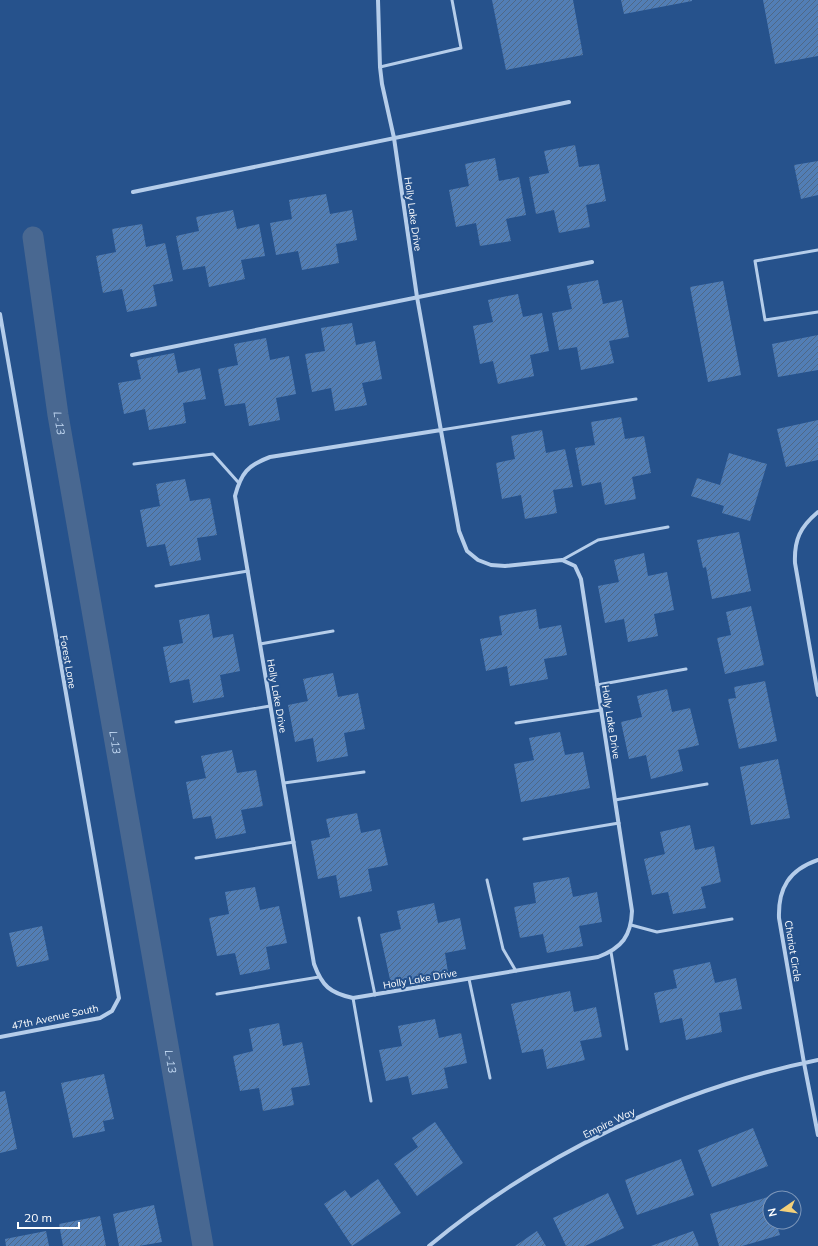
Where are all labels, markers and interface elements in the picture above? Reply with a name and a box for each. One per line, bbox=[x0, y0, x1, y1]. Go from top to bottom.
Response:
street label: Holly Lake Drive bbox=[401, 176, 425, 252]
water label: L-13 bbox=[51, 411, 68, 436]
street label: Forest Lane bbox=[57, 634, 79, 690]
street label: Holly Lake Drive bbox=[264, 658, 290, 734]
street label: Holly Lake Drive bbox=[599, 684, 623, 760]
water label: L-13 bbox=[106, 730, 124, 755]
street label: Chariot Circle bbox=[782, 919, 804, 983]
street label: Holly Lake Drive bbox=[382, 966, 458, 992]
street label: 47th Avenue South bbox=[10, 1001, 100, 1033]
water label: L-13 bbox=[162, 1049, 180, 1075]
street label: Empire Way bbox=[581, 1104, 638, 1141]
north arrow bbox=[762, 1190, 802, 1230]
scale bar bbox=[18, 1204, 79, 1230]
text: N bbox=[765, 1207, 780, 1218]
text: 20 m bbox=[24, 1210, 52, 1225]

